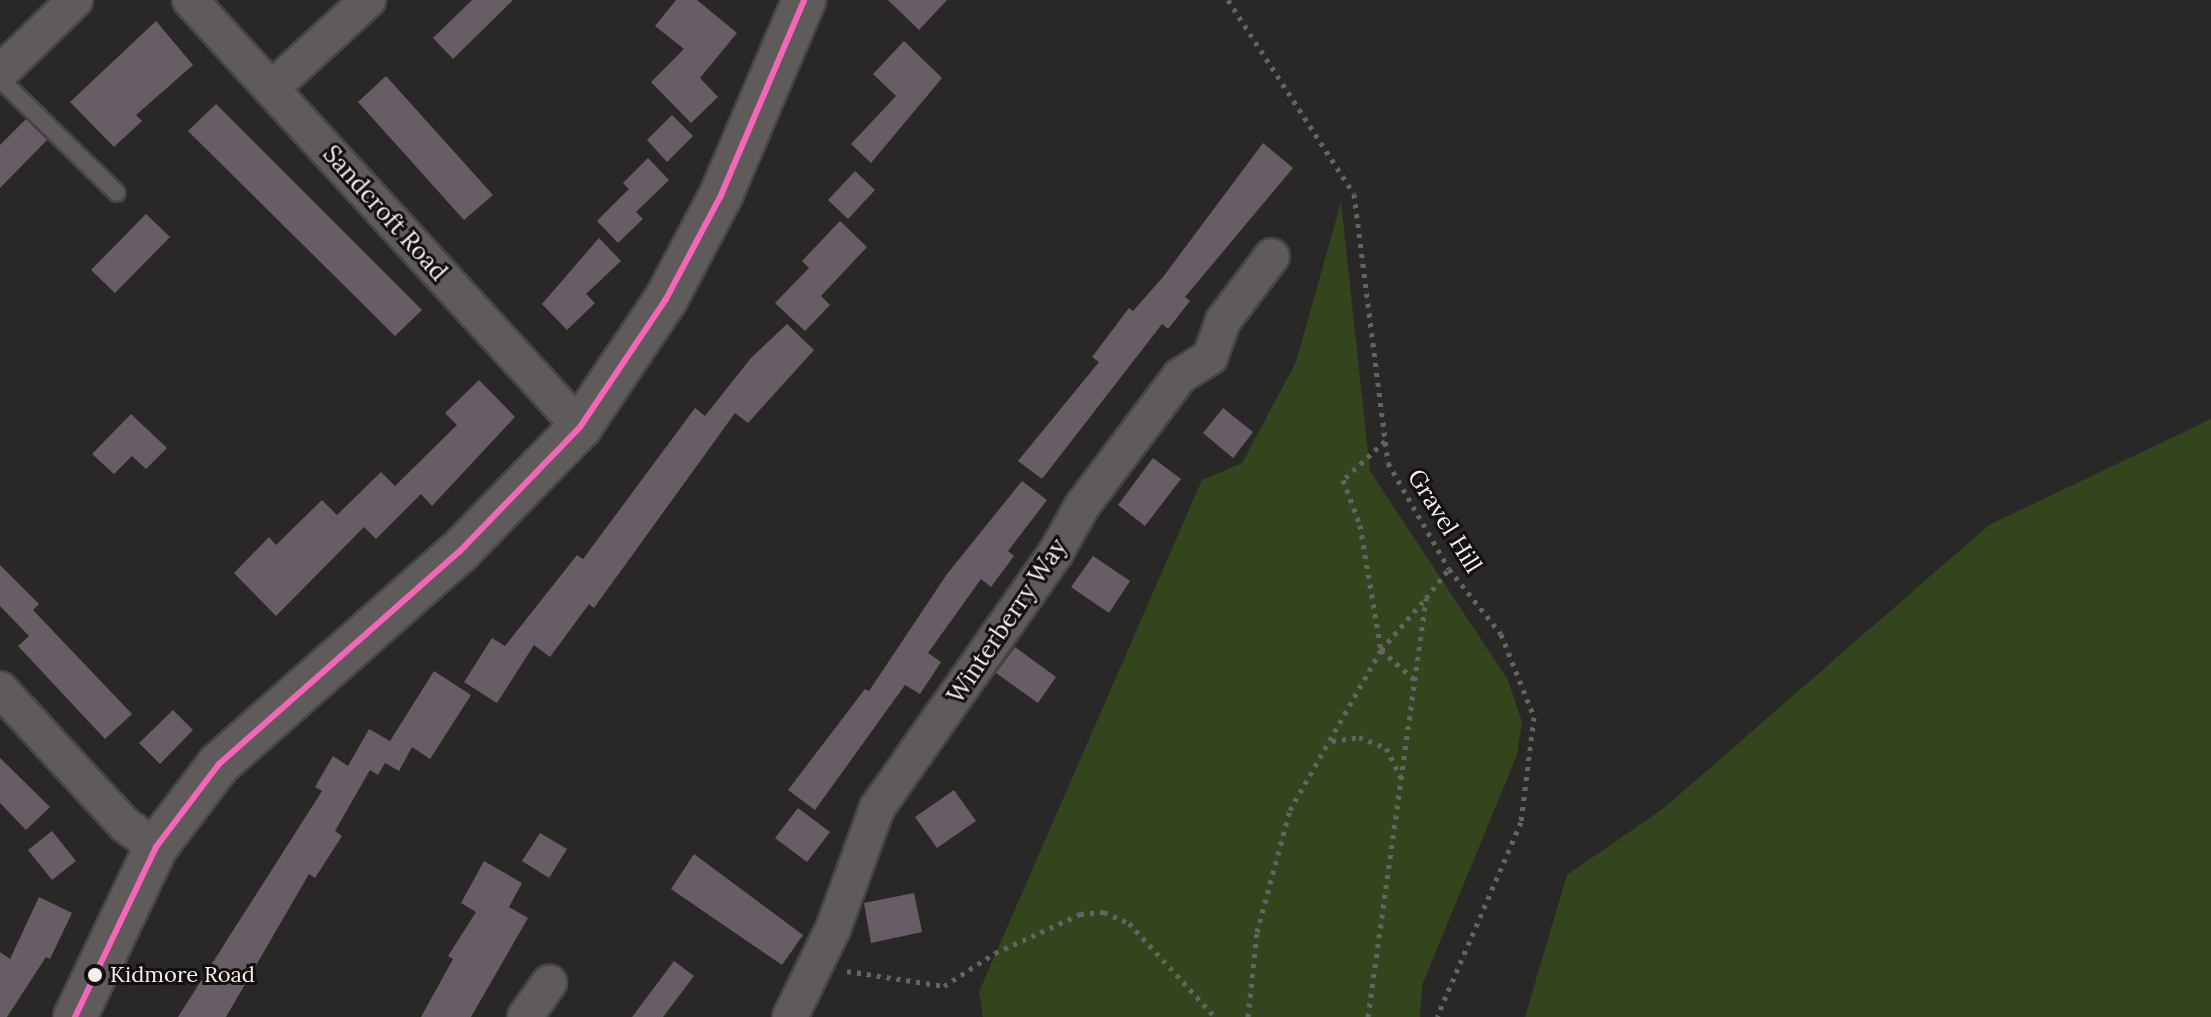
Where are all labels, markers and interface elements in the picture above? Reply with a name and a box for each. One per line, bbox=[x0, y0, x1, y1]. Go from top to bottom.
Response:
street label: Sandcroft Road bbox=[317, 140, 453, 286]
street label: Gravel Hill bbox=[1402, 464, 1488, 578]
street label: Winterberry Way bbox=[941, 533, 1073, 709]
place label: Kidmore Road bbox=[110, 962, 255, 988]
marker: Kidmore Road bbox=[87, 967, 103, 983]

